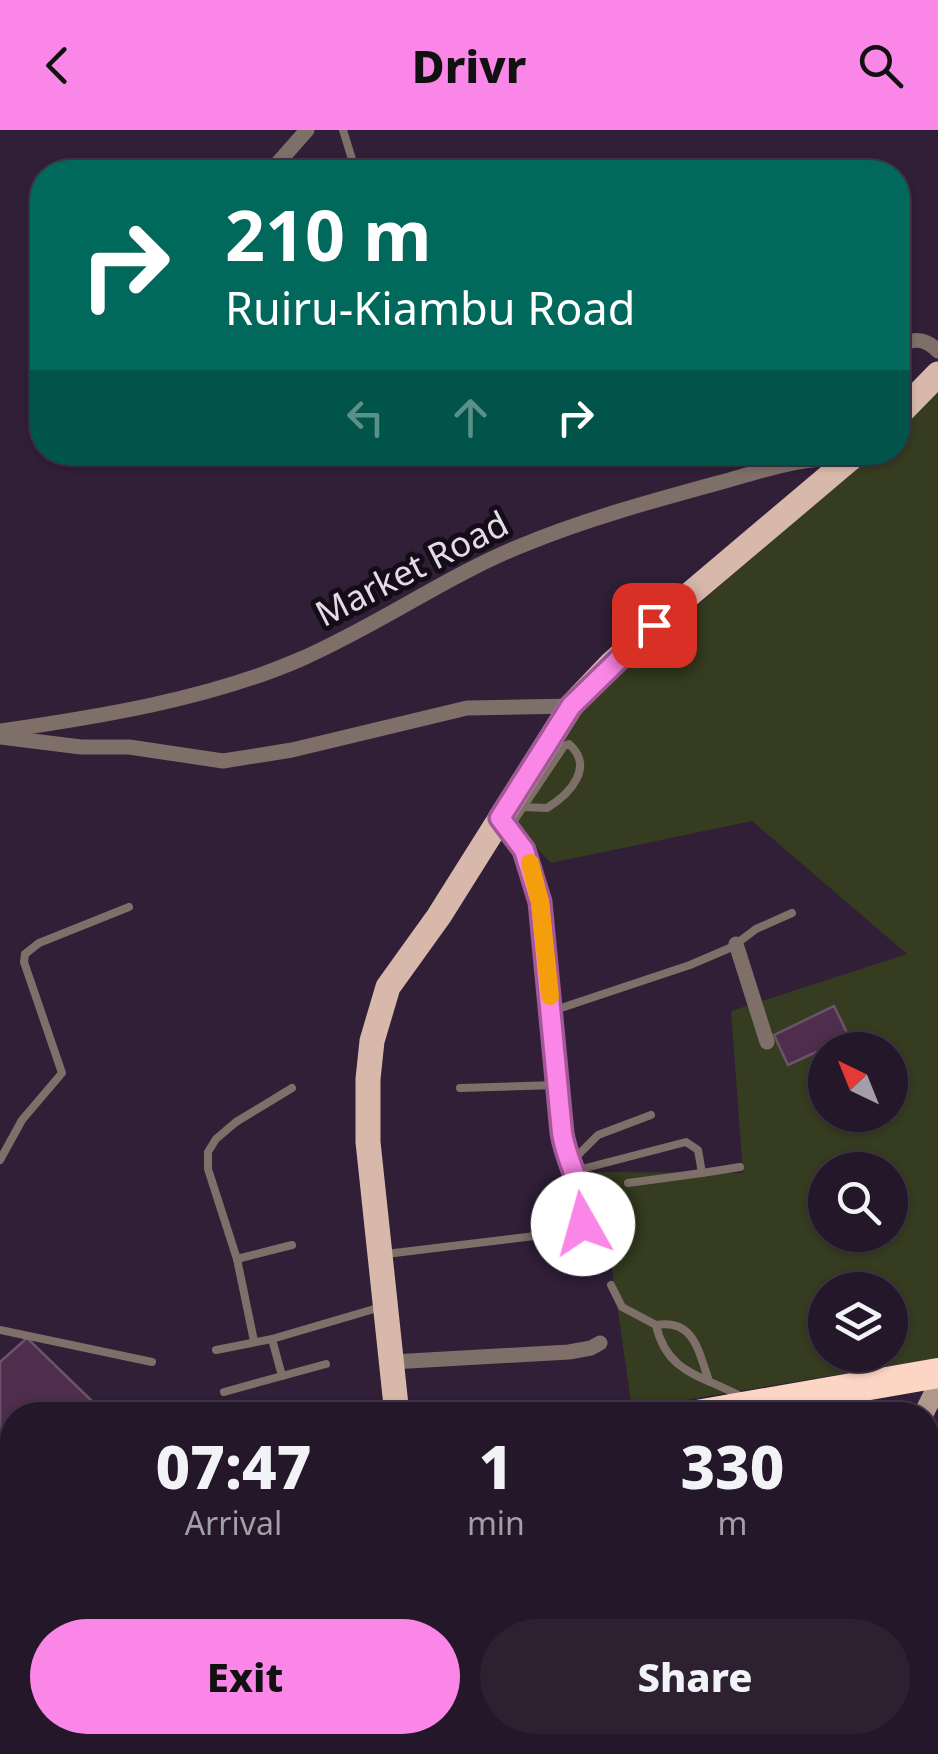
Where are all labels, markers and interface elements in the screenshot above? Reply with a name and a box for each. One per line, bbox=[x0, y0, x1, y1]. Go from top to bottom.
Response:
text: Drivr bbox=[412, 35, 526, 96]
icon: back bbox=[30, 38, 85, 93]
icon: search bbox=[853, 38, 908, 93]
text: 210 m bbox=[225, 186, 432, 282]
icon: right bbox=[60, 200, 190, 330]
text: Ruiru-Kiambu Road bbox=[225, 277, 635, 338]
icon: left bbox=[338, 390, 393, 445]
icon: ahead bbox=[443, 390, 498, 445]
icon: right bbox=[548, 390, 603, 445]
street label: Market Road bbox=[307, 499, 516, 636]
pin bbox=[612, 583, 697, 668]
icon: arrive bbox=[627, 598, 682, 653]
north arrow bbox=[808, 1032, 908, 1132]
map controls bbox=[808, 1032, 908, 1372]
button: search bbox=[808, 1152, 908, 1252]
position arrow bbox=[531, 1172, 635, 1276]
button: layers bbox=[808, 1272, 908, 1372]
text: 07:47 bbox=[156, 1425, 311, 1507]
text: 1 bbox=[479, 1425, 513, 1507]
text: 330 bbox=[680, 1425, 784, 1507]
text: Arrival bbox=[185, 1501, 282, 1544]
text: min bbox=[467, 1501, 525, 1544]
text: m bbox=[717, 1501, 747, 1544]
button: Exit bbox=[30, 1619, 460, 1734]
button: Share bbox=[480, 1619, 910, 1734]

